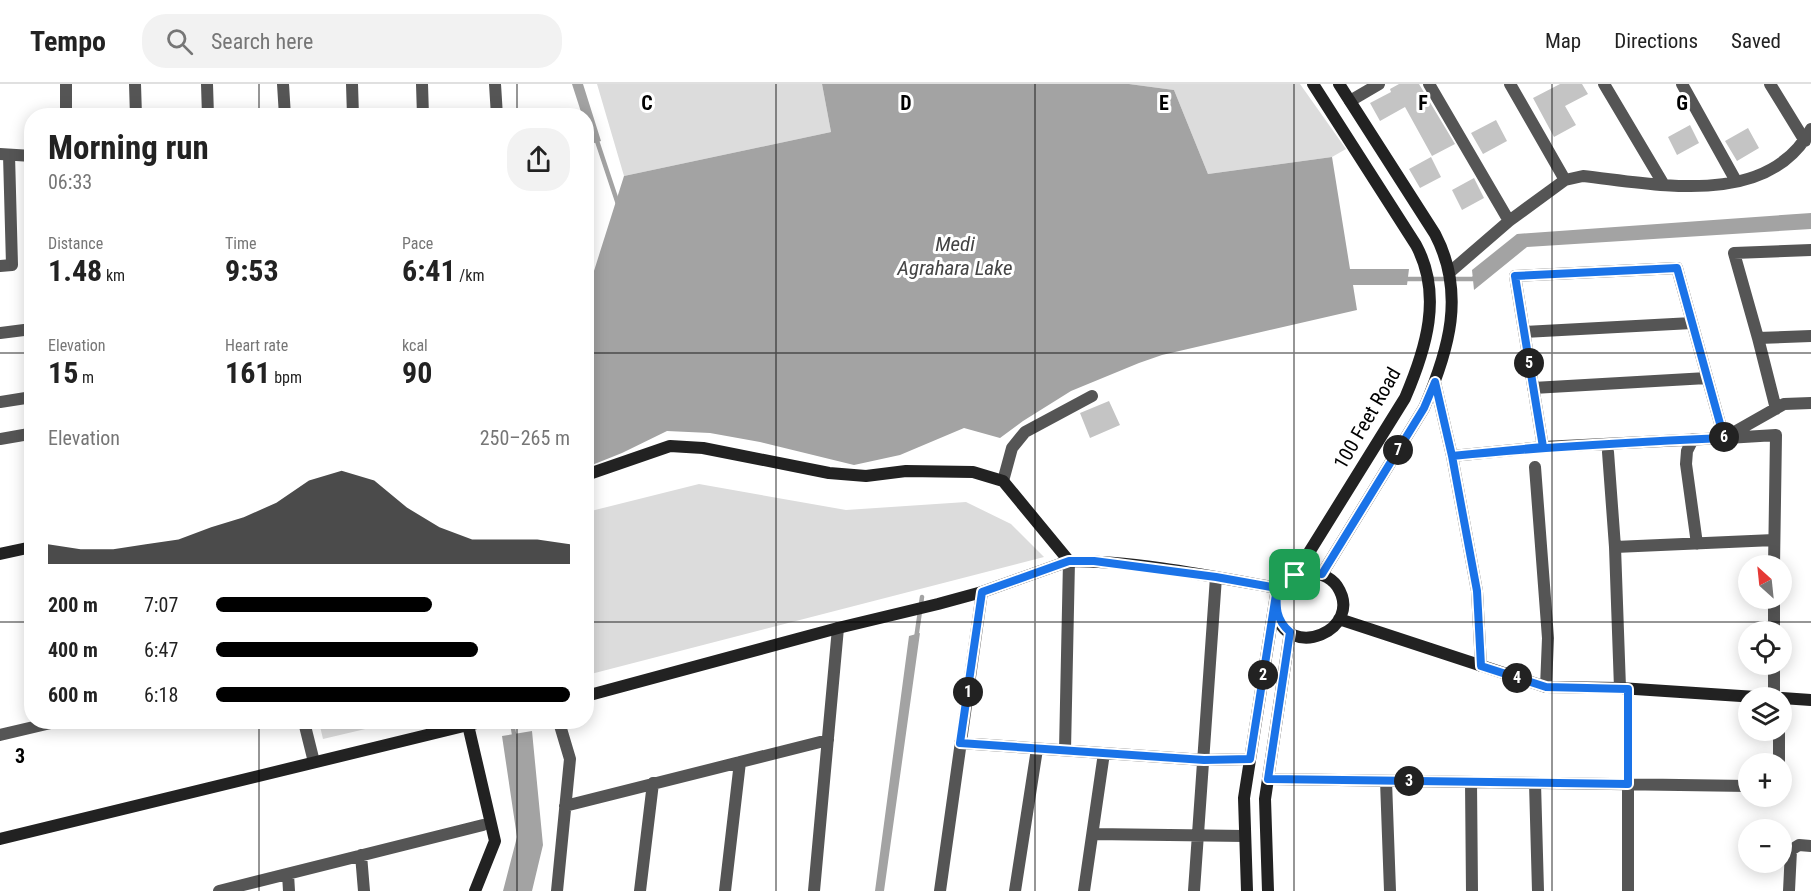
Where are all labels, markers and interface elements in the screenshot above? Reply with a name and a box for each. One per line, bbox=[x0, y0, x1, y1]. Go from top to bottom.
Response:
search box bbox=[142, 14, 562, 68]
text: Tempo bbox=[30, 25, 106, 58]
icon: search bbox=[163, 25, 196, 58]
text: Search here bbox=[211, 29, 313, 54]
text: Map bbox=[1545, 29, 1581, 53]
text: Directions bbox=[1614, 29, 1698, 53]
text: Saved bbox=[1731, 29, 1781, 53]
text: C bbox=[641, 91, 653, 115]
text: D bbox=[900, 91, 912, 115]
text: E bbox=[1159, 91, 1169, 115]
text: F bbox=[1418, 91, 1428, 115]
text: G bbox=[1676, 91, 1688, 115]
text: Morning run bbox=[48, 128, 209, 167]
button: share bbox=[507, 128, 570, 191]
text: 06:33 bbox=[48, 170, 92, 194]
water label: Medi Agrahara Lake bbox=[896, 232, 1013, 280]
text: Distance bbox=[48, 234, 103, 253]
text: Time bbox=[225, 234, 257, 253]
text: Pace bbox=[402, 234, 433, 253]
text: 1.48 bbox=[48, 253, 102, 288]
text: 9:53 bbox=[225, 253, 279, 288]
text: 6:41 bbox=[402, 253, 456, 288]
text: km bbox=[102, 266, 125, 285]
text: /km bbox=[456, 266, 485, 285]
text: Elevation bbox=[48, 336, 106, 355]
text: Heart rate bbox=[225, 336, 288, 355]
text: kcal bbox=[402, 336, 428, 355]
pin: 5 bbox=[1514, 348, 1544, 378]
text: 5 bbox=[1525, 353, 1533, 372]
text: 15 bbox=[48, 355, 78, 390]
text: 161 bbox=[225, 355, 270, 390]
text: 90 bbox=[402, 355, 432, 390]
street label: 100 Feet Road bbox=[1328, 363, 1406, 473]
text: m bbox=[78, 368, 94, 387]
text: bpm bbox=[270, 368, 302, 387]
pin: 6 bbox=[1709, 422, 1739, 452]
text: Elevation bbox=[48, 426, 120, 450]
text: 250–265 m bbox=[480, 426, 570, 450]
text: 6 bbox=[1720, 427, 1728, 446]
pin: 7 bbox=[1383, 435, 1413, 465]
text: 7 bbox=[1394, 440, 1402, 459]
pin bbox=[1269, 549, 1320, 600]
north arrow bbox=[1738, 555, 1792, 609]
map controls bbox=[1738, 555, 1792, 873]
icon: arrive bbox=[1278, 558, 1311, 591]
text: 200 m bbox=[48, 593, 98, 617]
text: 7:07 bbox=[144, 593, 178, 617]
button: locate bbox=[1738, 621, 1792, 675]
text: 400 m bbox=[48, 638, 98, 662]
text: 6:47 bbox=[144, 638, 178, 662]
pin: 2 bbox=[1248, 660, 1278, 690]
pin: 4 bbox=[1502, 663, 1532, 693]
text: 2 bbox=[1259, 665, 1267, 684]
text: 4 bbox=[1513, 668, 1521, 687]
pin: 1 bbox=[953, 677, 983, 707]
text: 1 bbox=[964, 682, 972, 701]
text: 600 m bbox=[48, 683, 98, 707]
text: 6:18 bbox=[144, 683, 178, 707]
button: layers bbox=[1738, 687, 1792, 741]
text: 3 bbox=[15, 744, 25, 768]
button: + bbox=[1738, 753, 1792, 807]
pin: 3 bbox=[1394, 766, 1424, 796]
text: 3 bbox=[1405, 771, 1413, 790]
button: − bbox=[1738, 819, 1792, 873]

